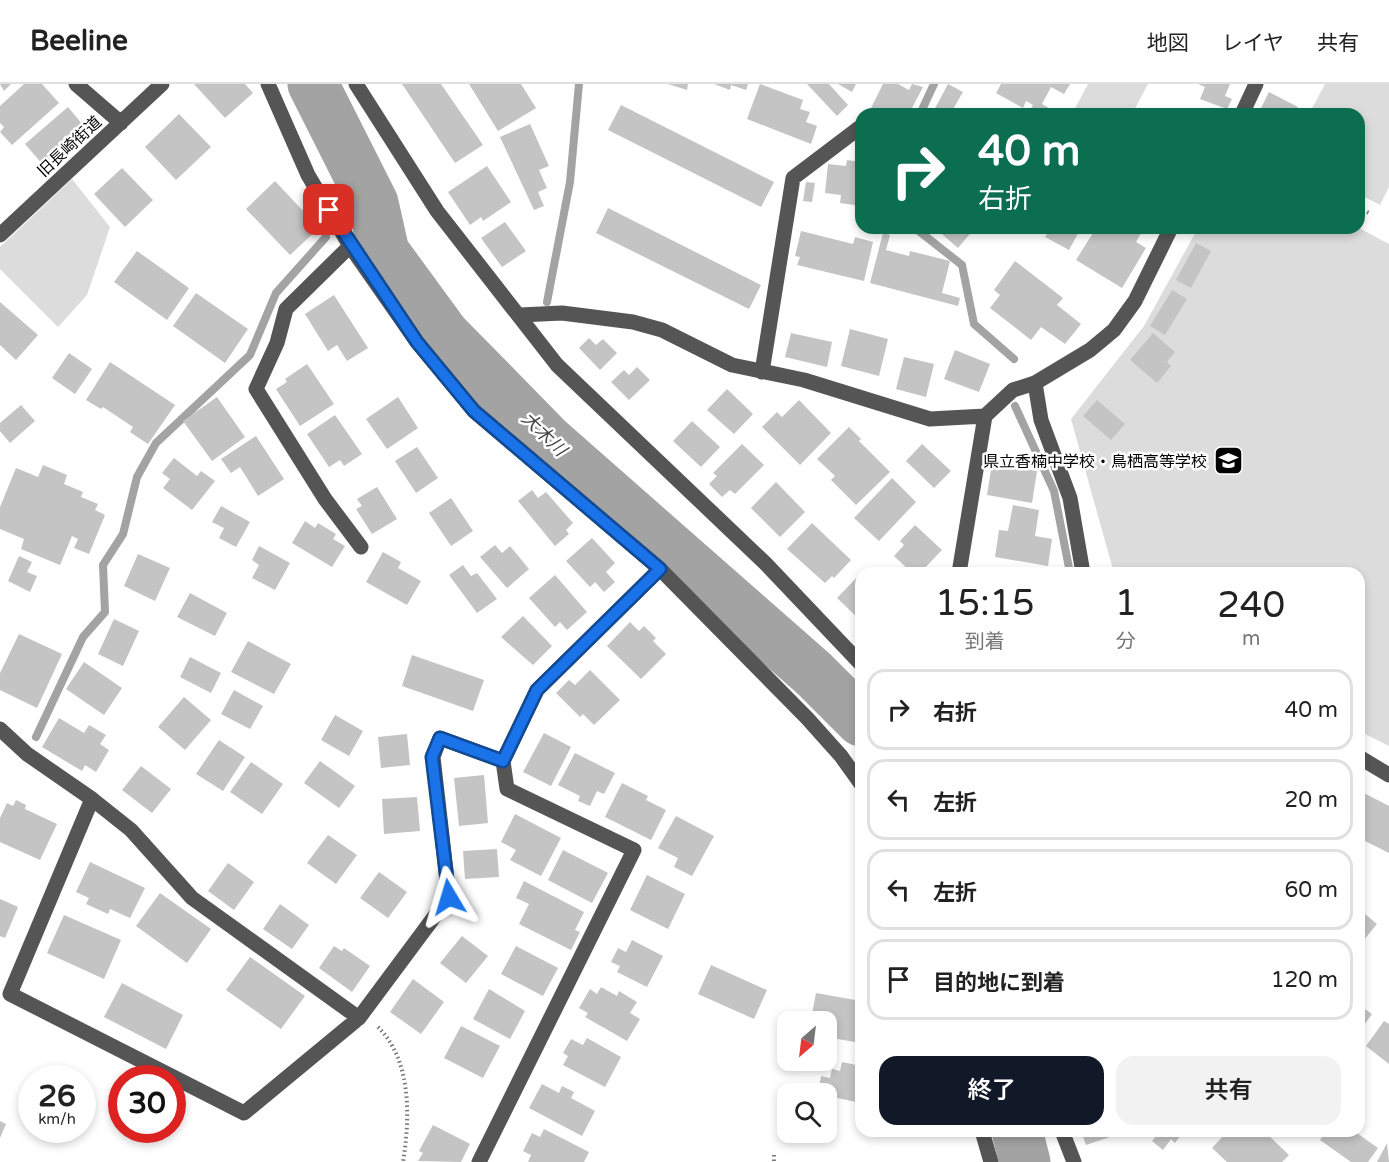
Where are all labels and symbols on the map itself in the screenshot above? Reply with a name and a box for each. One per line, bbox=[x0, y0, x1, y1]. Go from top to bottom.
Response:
street label: 旧長崎街道 bbox=[34, 112, 106, 181]
pin bbox=[303, 184, 354, 235]
water label: 大木川 bbox=[517, 407, 573, 462]
school or university icon: 県立香楠中学校・鳥栖高等学校 bbox=[1212, 445, 1244, 477]
place label: 県立香楠中学校・鳥栖高等学校 bbox=[983, 452, 1207, 472]
position arrow bbox=[417, 865, 481, 929]
north arrow bbox=[777, 1011, 837, 1071]
speed limit sign: 30 bbox=[108, 1065, 186, 1143]

